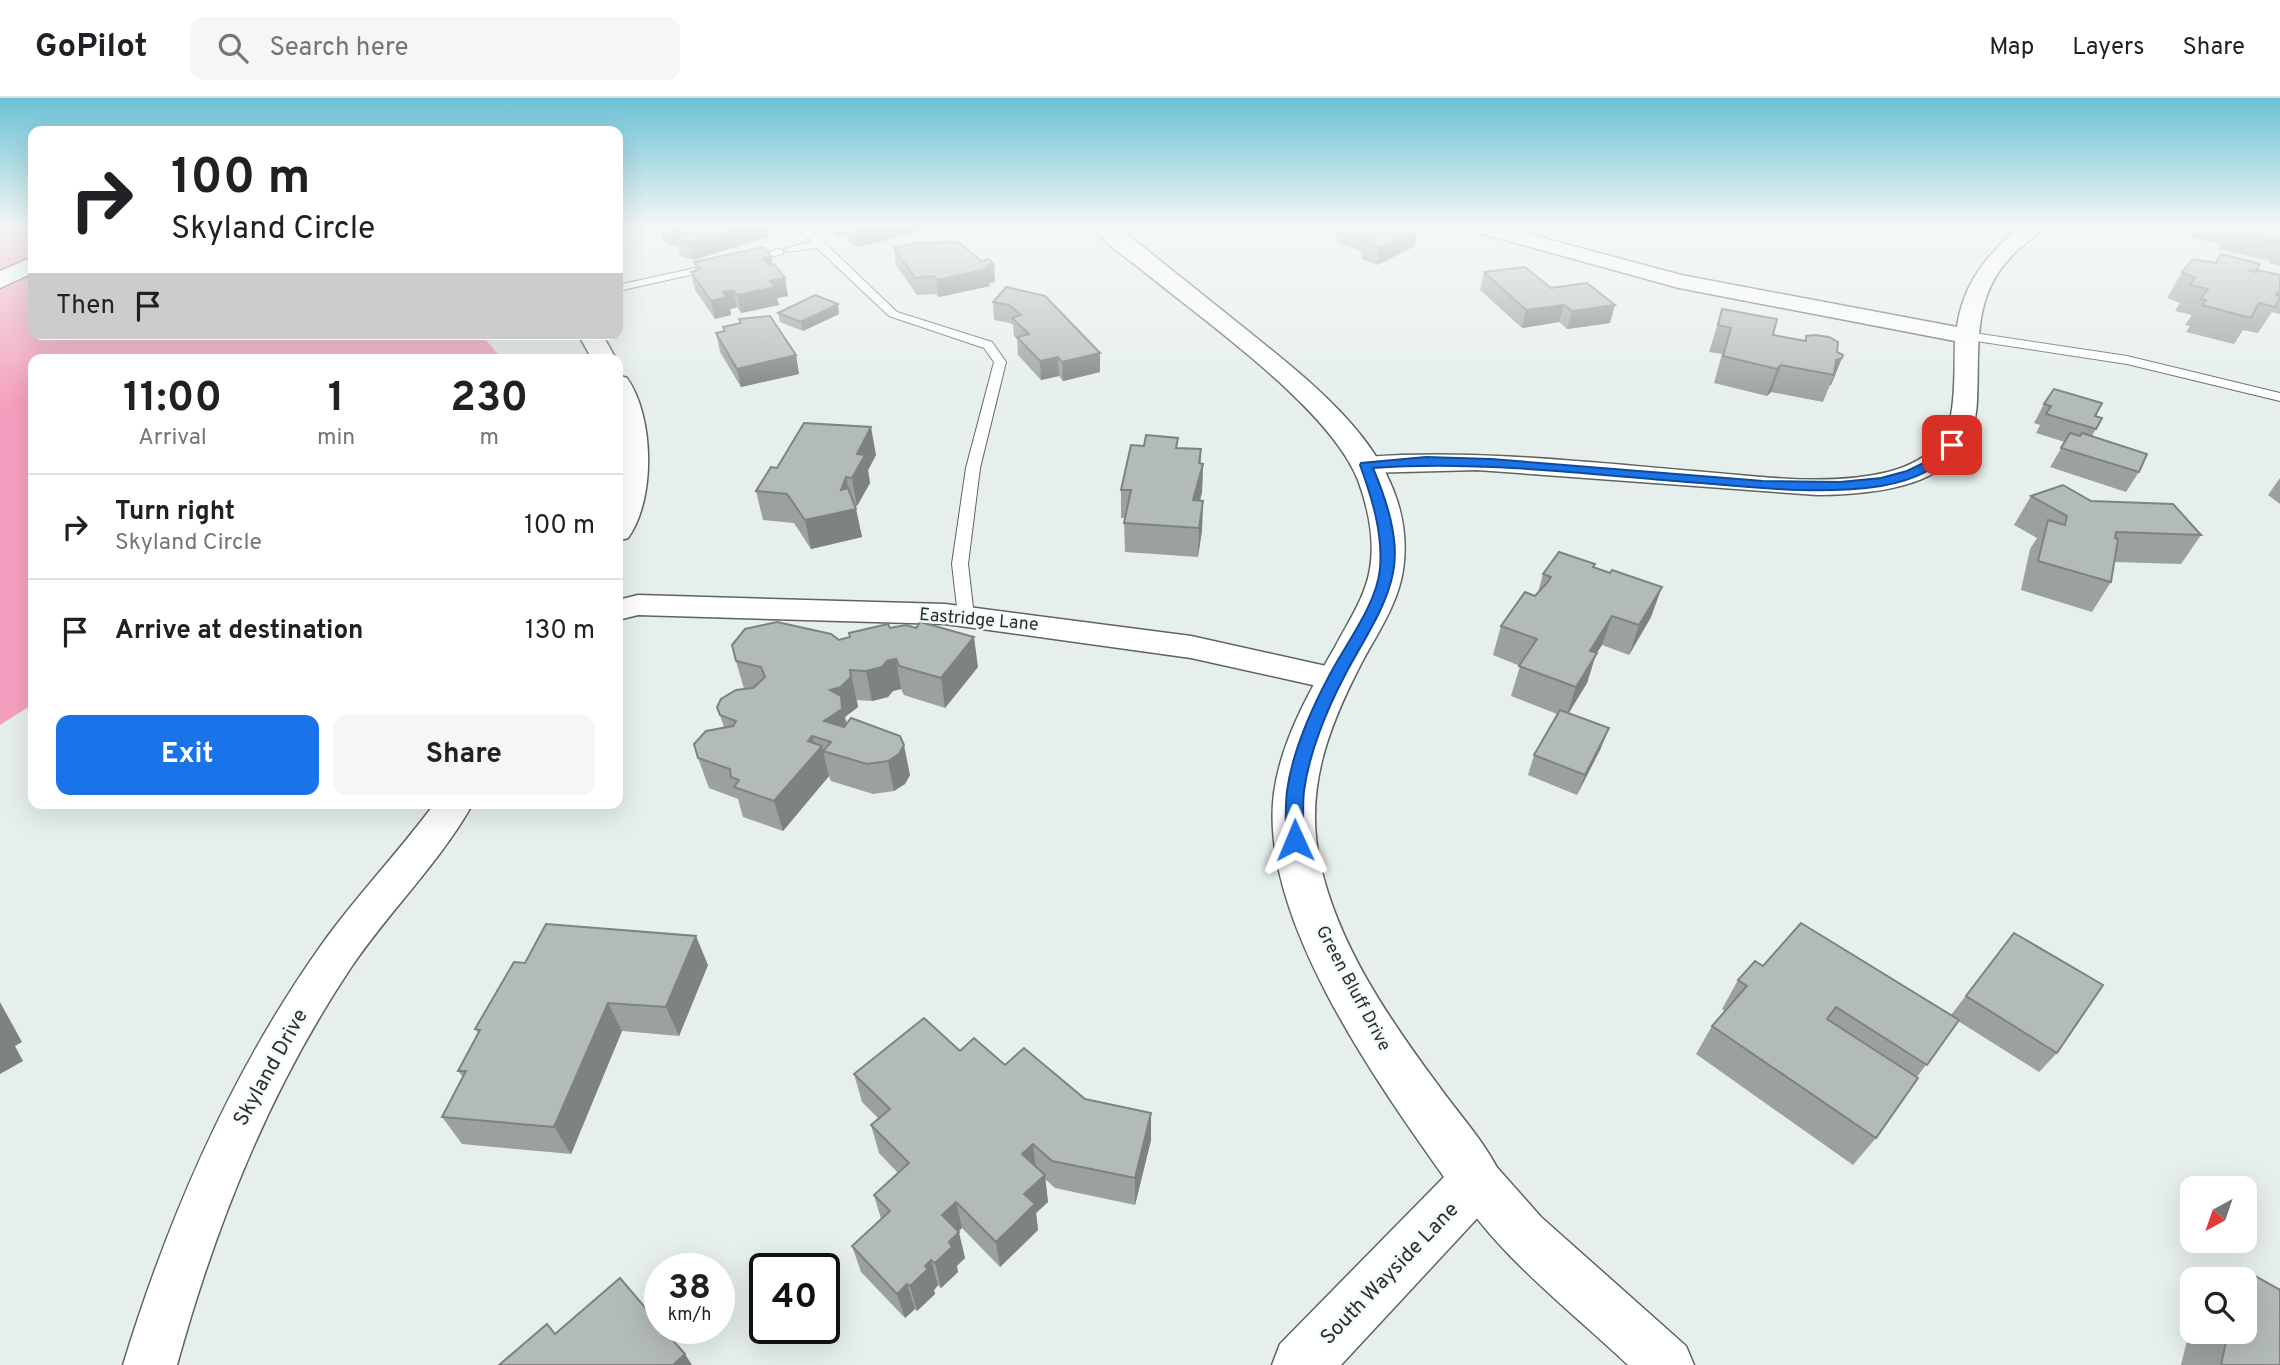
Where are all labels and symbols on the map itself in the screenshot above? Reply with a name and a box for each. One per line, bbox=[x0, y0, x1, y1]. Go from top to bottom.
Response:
pin bbox=[1922, 415, 1982, 475]
street label: Eastridge Lane bbox=[918, 604, 1040, 637]
position arrow bbox=[1258, 803, 1332, 877]
street label: Green Bluff Drive bbox=[1310, 922, 1395, 1055]
street label: Skyland Drive bbox=[228, 1004, 315, 1131]
north arrow bbox=[2180, 1176, 2258, 1253]
street label: South Wayside Lane bbox=[1315, 1197, 1465, 1351]
speed limit sign: 40 bbox=[749, 1253, 840, 1344]

